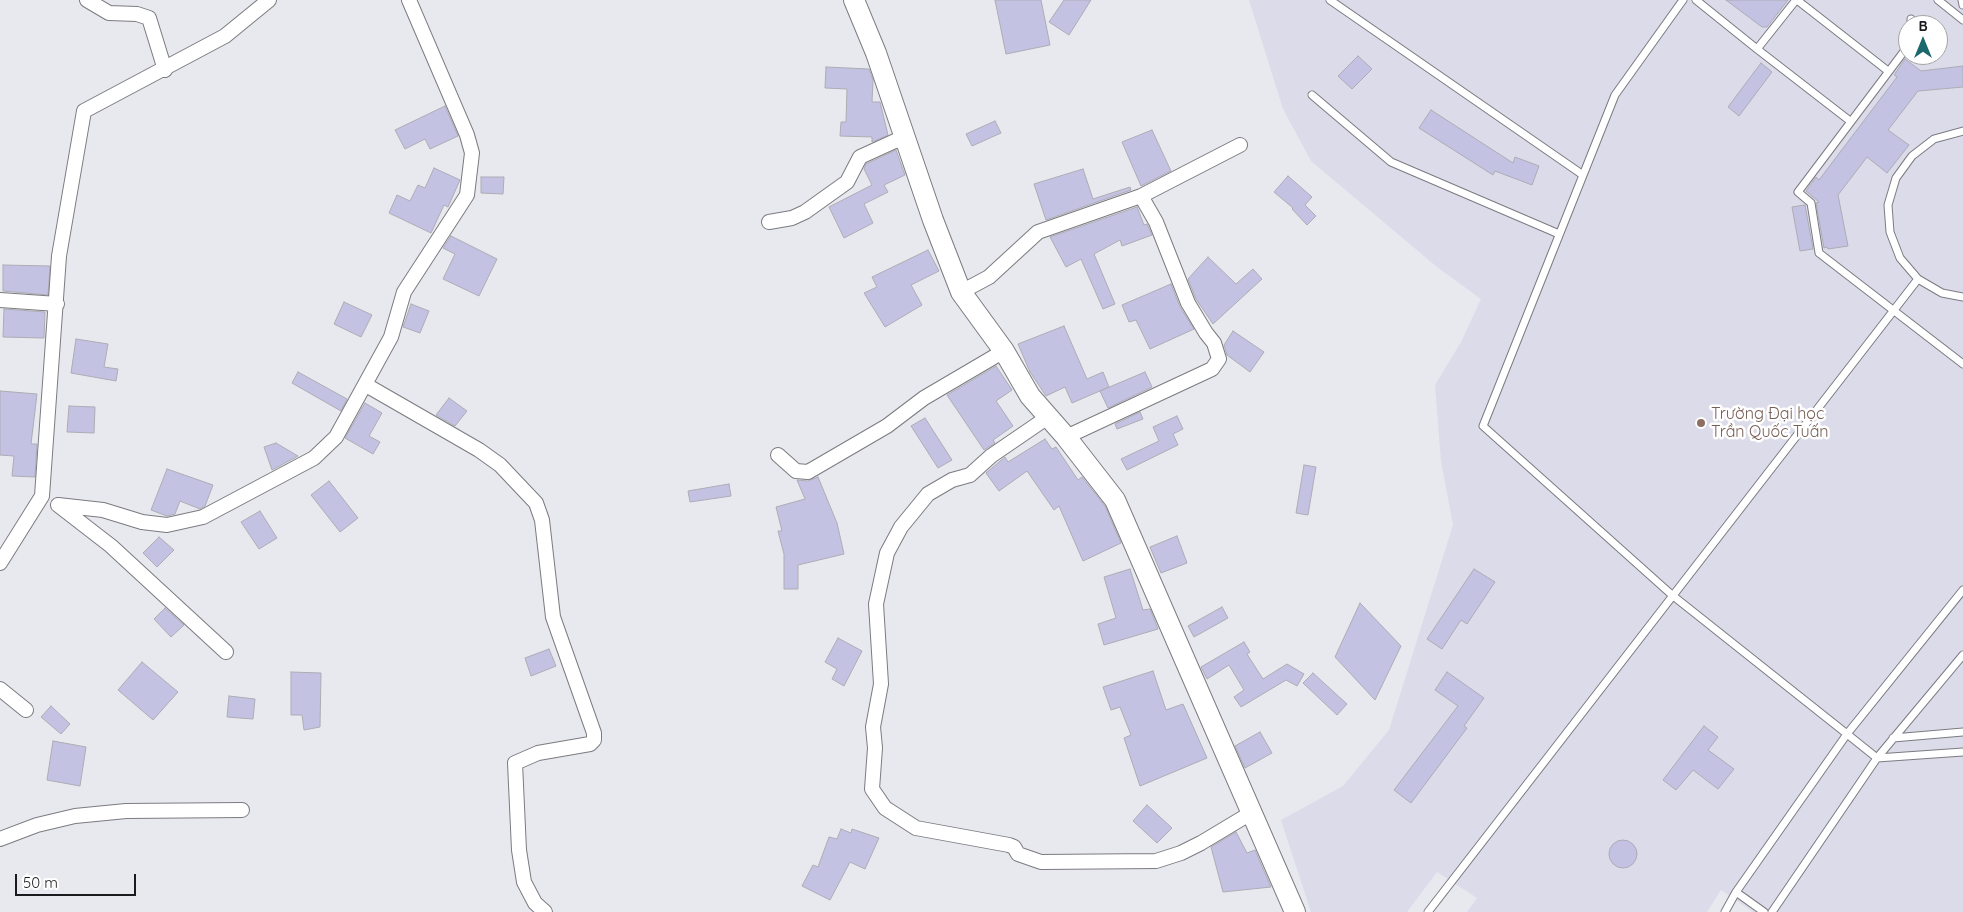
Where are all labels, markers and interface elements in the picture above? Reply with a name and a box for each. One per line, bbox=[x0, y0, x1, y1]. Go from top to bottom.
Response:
north arrow bbox=[1898, 15, 1948, 65]
text: B bbox=[1918, 17, 1928, 35]
place label: Trường Đại học Trần Quốc Tuấn bbox=[1711, 404, 1829, 442]
marker: Trường Đại học Trần Quốc Tuấn bbox=[1695, 417, 1707, 429]
scale bar bbox=[18, 864, 139, 896]
text: 50 m bbox=[23, 873, 58, 892]

